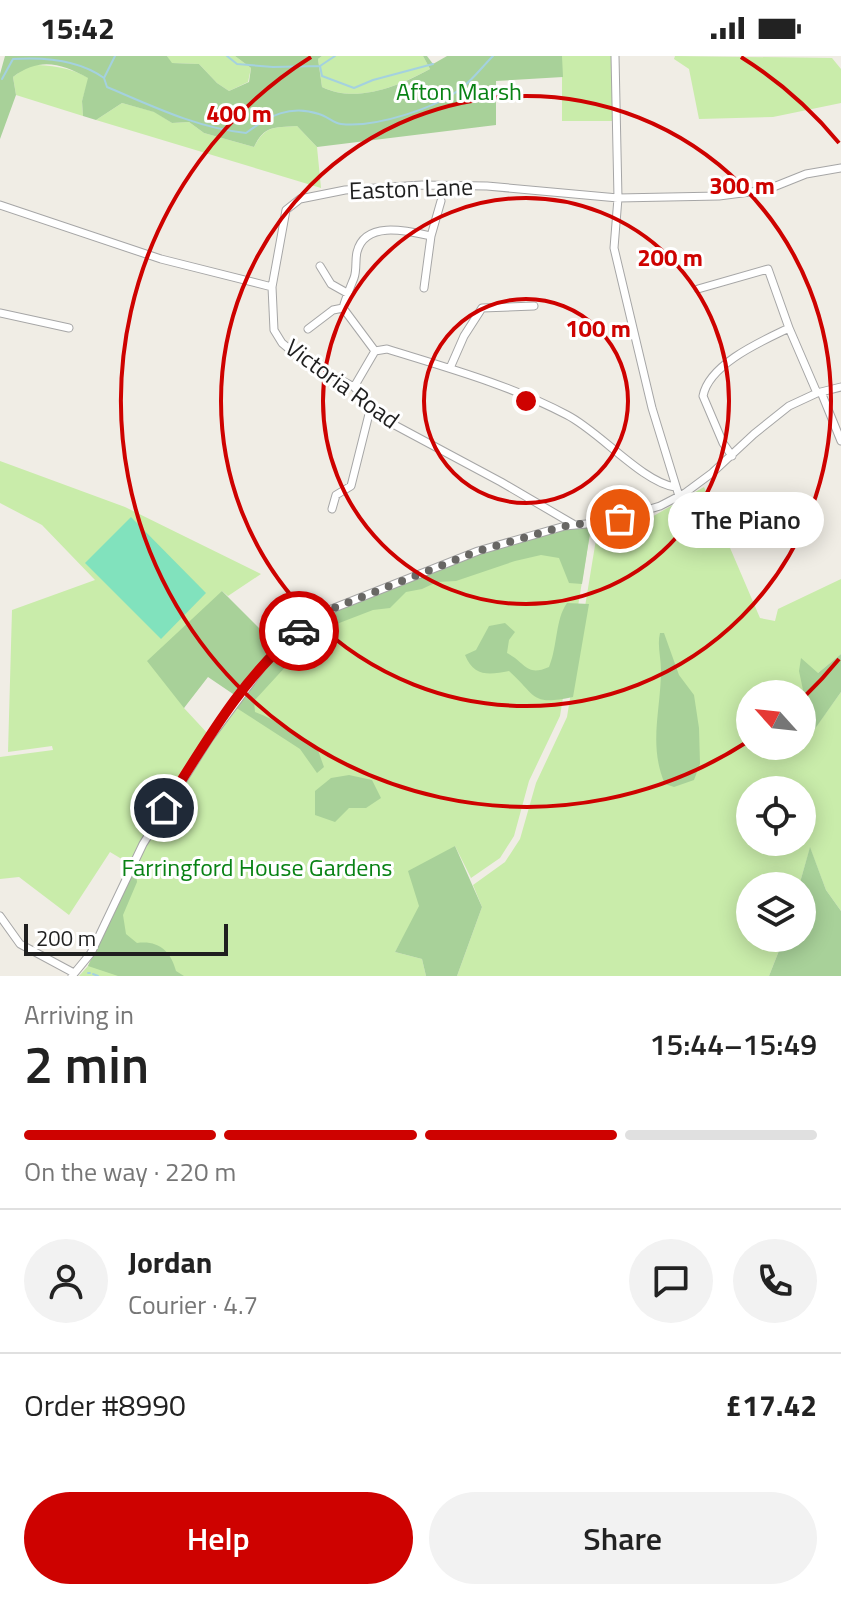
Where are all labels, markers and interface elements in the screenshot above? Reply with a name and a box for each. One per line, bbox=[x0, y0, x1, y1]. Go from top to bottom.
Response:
text: 15:42 bbox=[40, 5, 115, 51]
park label: Afton Marsh bbox=[396, 73, 522, 109]
text: 400 m bbox=[206, 95, 272, 131]
text: 300 m bbox=[709, 167, 775, 203]
street label: Easton Lane bbox=[348, 168, 474, 208]
text: 200 m bbox=[637, 239, 703, 275]
text: 100 m bbox=[565, 310, 631, 346]
street label: Victoria Road bbox=[278, 329, 407, 437]
centre of rings bbox=[512, 387, 540, 415]
pin bbox=[586, 485, 654, 553]
callout: The Piano bbox=[668, 491, 824, 547]
icon: bag bbox=[598, 497, 642, 541]
text: The Piano bbox=[691, 500, 801, 539]
courier bbox=[259, 591, 339, 671]
icon: car bbox=[277, 609, 321, 653]
north arrow bbox=[736, 680, 816, 760]
map controls bbox=[736, 680, 816, 952]
pin bbox=[130, 774, 198, 842]
button: locate bbox=[736, 776, 816, 856]
icon: home bbox=[142, 786, 186, 830]
park label: Farringford House Gardens bbox=[121, 849, 393, 885]
button: layers bbox=[736, 872, 816, 952]
scale bar bbox=[24, 920, 228, 956]
text: 200 m bbox=[36, 921, 96, 955]
text: Arriving in bbox=[24, 995, 134, 1034]
text: 15:44–15:49 bbox=[650, 1021, 817, 1067]
text: 2 min bbox=[24, 1024, 149, 1103]
text: On the way · 220 m bbox=[24, 1152, 236, 1191]
button: person bbox=[24, 1239, 108, 1323]
text: Jordan bbox=[128, 1239, 212, 1285]
button: chat bbox=[629, 1239, 713, 1323]
button: phone bbox=[733, 1239, 817, 1323]
text: Courier · 4.7 bbox=[128, 1285, 258, 1324]
text: Order #8990 bbox=[24, 1382, 186, 1428]
text: £17.42 bbox=[725, 1382, 817, 1428]
button: Help bbox=[24, 1492, 413, 1584]
button: Share bbox=[429, 1492, 817, 1584]

